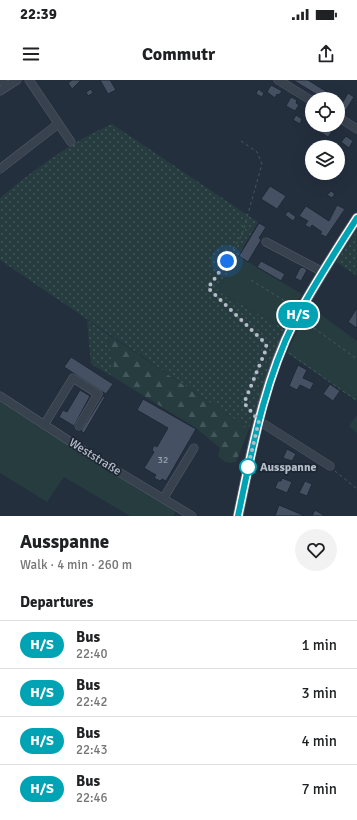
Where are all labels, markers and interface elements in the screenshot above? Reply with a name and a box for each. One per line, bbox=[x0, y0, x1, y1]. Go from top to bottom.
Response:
text: 22:39 bbox=[20, 5, 57, 23]
icon: menu bbox=[20, 43, 42, 65]
text: Commutr bbox=[142, 43, 215, 65]
icon: share bbox=[315, 43, 337, 65]
map controls bbox=[305, 92, 345, 180]
button: locate bbox=[305, 92, 345, 132]
button: layers bbox=[305, 140, 345, 180]
your location bbox=[217, 251, 237, 271]
line badge: H/S bbox=[275, 302, 321, 328]
text: H/S bbox=[286, 306, 310, 323]
street label: Weststraße bbox=[66, 435, 124, 479]
house number: 32 bbox=[158, 454, 168, 466]
marker: Ausspanne bbox=[239, 458, 257, 476]
place label: Ausspanne bbox=[260, 460, 316, 475]
button: heart bbox=[295, 529, 337, 571]
text: Ausspanne bbox=[20, 530, 109, 554]
text: Walk · 4 min · 260 m bbox=[20, 557, 132, 573]
text: Departures bbox=[20, 593, 93, 611]
text: Bus bbox=[76, 628, 100, 646]
text: H/S bbox=[30, 636, 54, 653]
text: 1 min bbox=[301, 636, 337, 654]
text: 22:40 bbox=[76, 646, 108, 662]
text: Bus bbox=[76, 676, 100, 694]
text: H/S bbox=[30, 684, 54, 701]
text: 3 min bbox=[301, 684, 337, 702]
text: 22:42 bbox=[76, 694, 108, 710]
text: Bus bbox=[76, 724, 100, 742]
text: H/S bbox=[30, 732, 54, 749]
text: 4 min bbox=[301, 732, 337, 750]
text: 22:43 bbox=[76, 742, 108, 758]
text: Bus bbox=[76, 772, 100, 790]
text: H/S bbox=[30, 780, 54, 797]
text: 7 min bbox=[301, 780, 337, 798]
text: 22:46 bbox=[76, 790, 108, 806]

